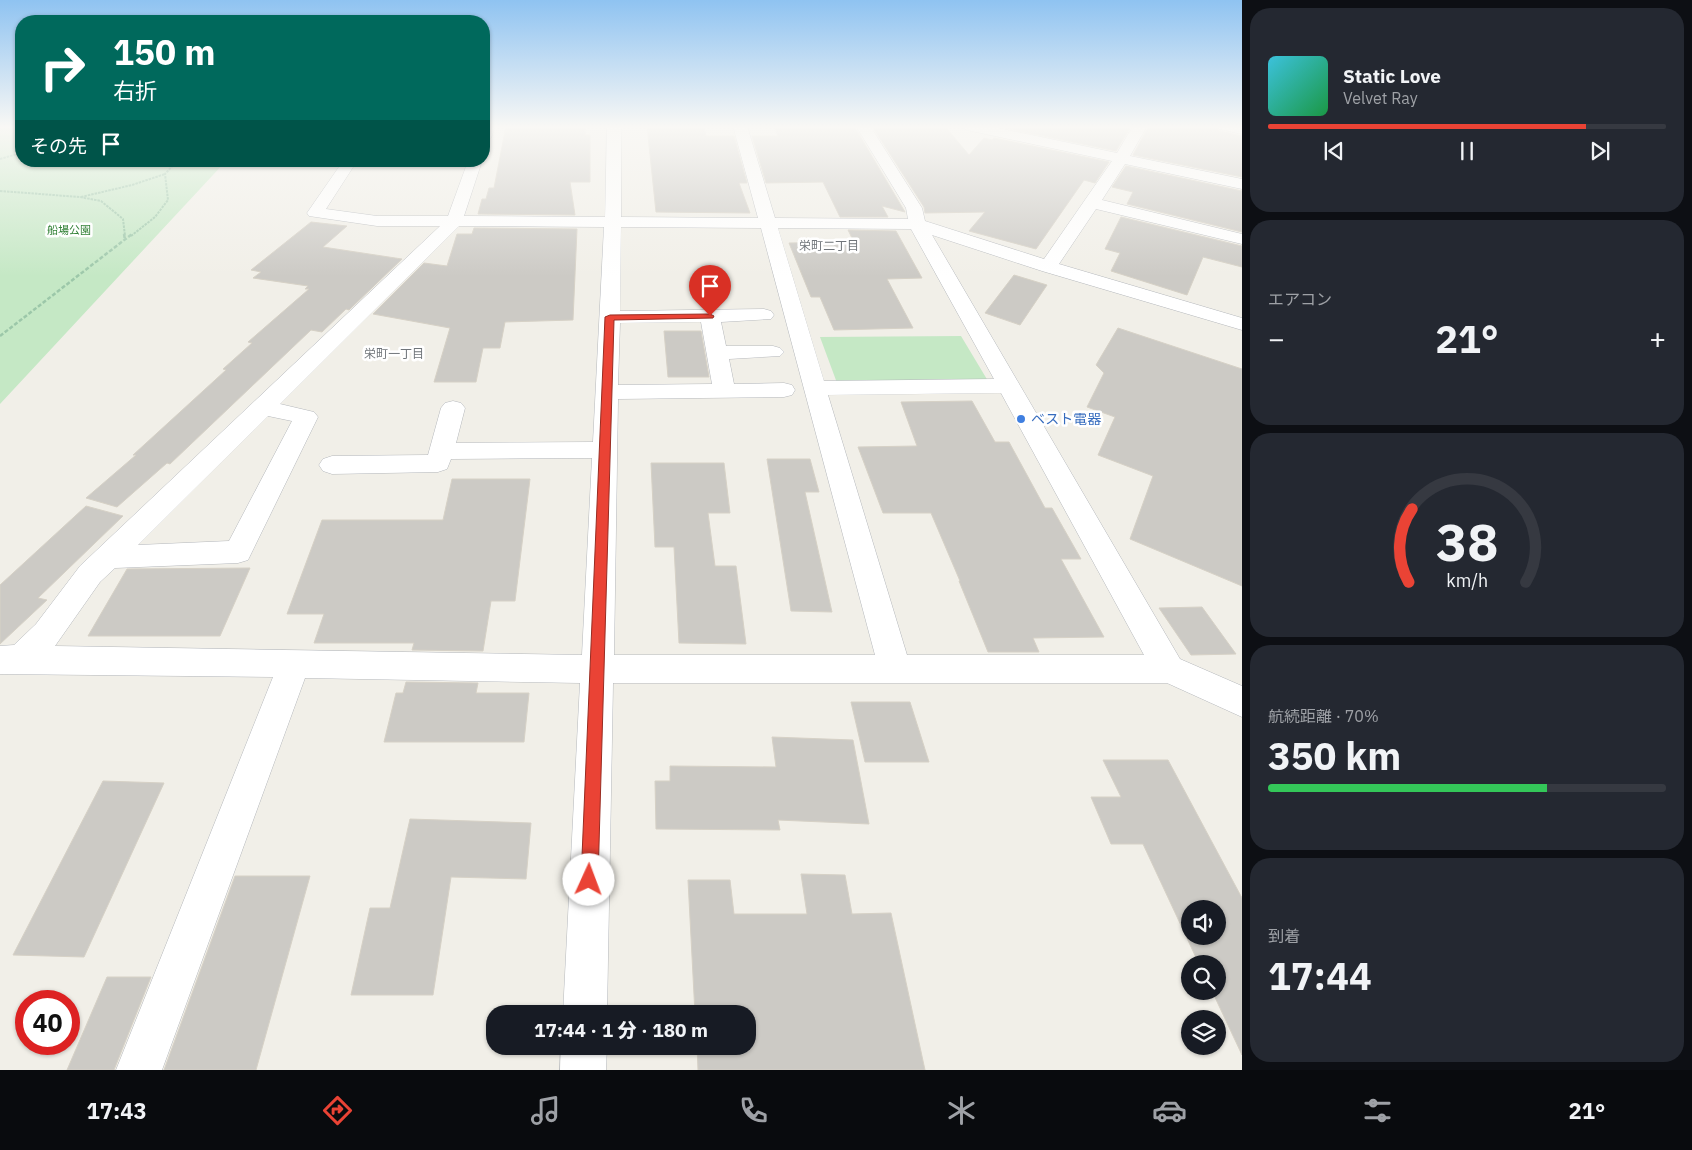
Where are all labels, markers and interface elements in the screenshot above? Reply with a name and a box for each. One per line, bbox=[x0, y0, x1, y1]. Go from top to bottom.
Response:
text: 150 m bbox=[113, 29, 216, 75]
icon: right bbox=[30, 35, 95, 100]
text: Static Love bbox=[1343, 64, 1441, 88]
text: 右折 bbox=[113, 76, 157, 105]
text: Velvet Ray bbox=[1343, 88, 1418, 108]
icon: arrive bbox=[97, 130, 125, 158]
text: その先 bbox=[30, 134, 87, 158]
icon: previous bbox=[1320, 137, 1348, 165]
icon: pause bbox=[1453, 137, 1481, 165]
icon: next bbox=[1586, 137, 1614, 165]
park label: 船場公園 bbox=[47, 223, 91, 237]
district label: 栄町二丁目 bbox=[799, 238, 859, 253]
pin bbox=[689, 265, 731, 316]
icon: arrive bbox=[696, 272, 724, 300]
text: エアコン bbox=[1268, 289, 1332, 309]
text: 21° bbox=[1435, 314, 1499, 363]
text: − bbox=[1268, 320, 1285, 357]
text: + bbox=[1649, 320, 1666, 357]
district label: 栄町一丁目 bbox=[364, 346, 424, 361]
place label: ベスト電器 bbox=[1031, 410, 1101, 428]
marker: ベスト電器 bbox=[1015, 413, 1027, 425]
text: 38 bbox=[1436, 508, 1498, 575]
text: km/h bbox=[1446, 569, 1488, 592]
text: 航続距離 · 70% bbox=[1268, 706, 1379, 726]
text: 350 km bbox=[1268, 731, 1401, 780]
position arrow bbox=[562, 853, 614, 905]
map controls bbox=[1181, 900, 1226, 1055]
button: sound bbox=[1181, 900, 1226, 945]
text: 到着 bbox=[1268, 926, 1300, 946]
text: 17:44 bbox=[1268, 951, 1372, 1000]
button: search bbox=[1181, 955, 1226, 1000]
speed limit sign: 40 bbox=[15, 990, 80, 1055]
button: layers bbox=[1181, 1010, 1226, 1055]
text: 17:44 · 1 分 · 180 m bbox=[534, 1018, 708, 1042]
icon: directions bbox=[320, 1093, 355, 1128]
icon: music bbox=[528, 1093, 563, 1128]
icon: phone bbox=[736, 1093, 771, 1128]
icon: climate bbox=[944, 1093, 979, 1128]
icon: car bbox=[1152, 1093, 1187, 1128]
icon: filters bbox=[1360, 1093, 1395, 1128]
text: 17:43 bbox=[87, 1096, 147, 1125]
text: 21° bbox=[1569, 1096, 1605, 1125]

